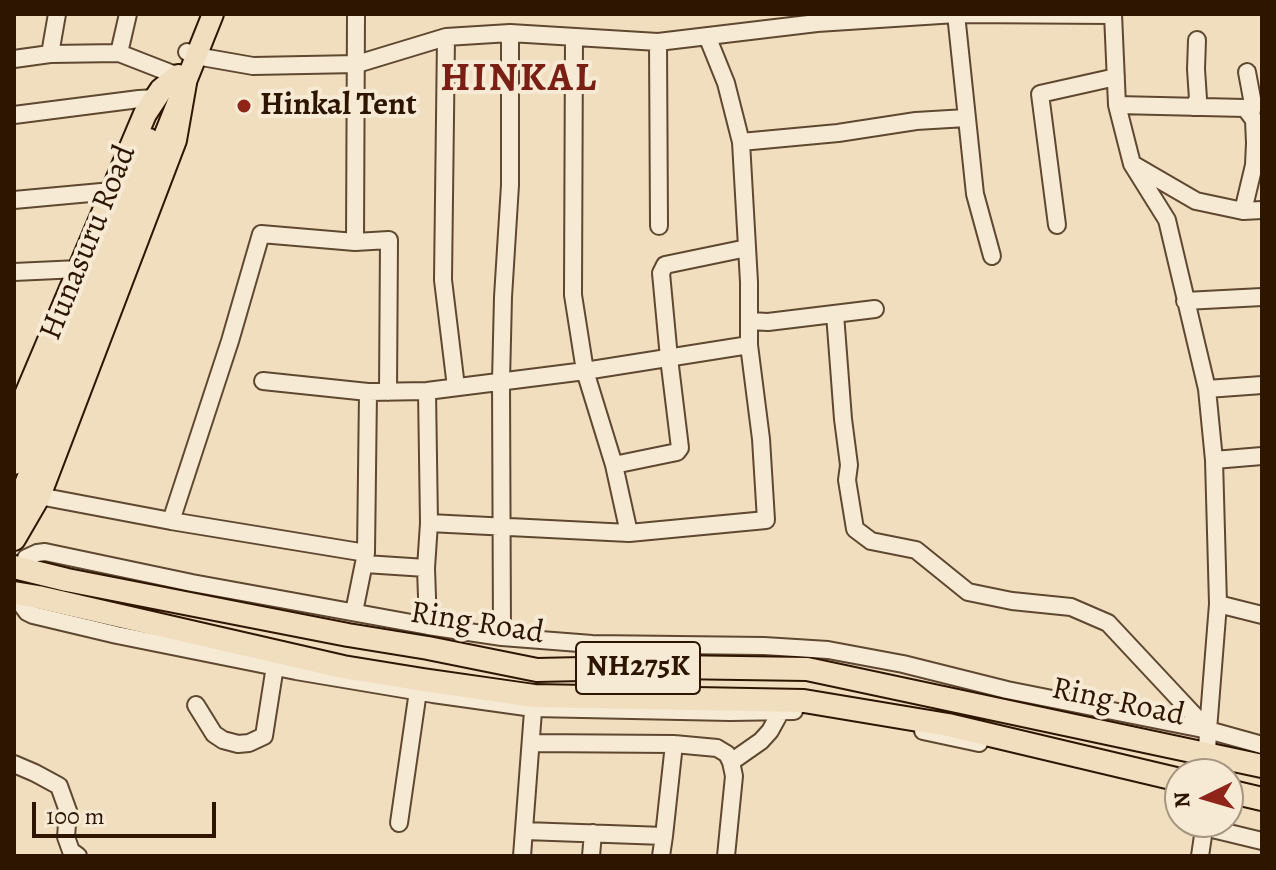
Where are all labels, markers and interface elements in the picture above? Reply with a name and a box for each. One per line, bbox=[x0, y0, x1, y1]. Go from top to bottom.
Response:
district label: HINKAL bbox=[440, 56, 598, 104]
place label: Hinkal Tent bbox=[260, 87, 417, 125]
marker: Hinkal Tent bbox=[235, 97, 253, 115]
street label: Hunasuru Road bbox=[33, 140, 145, 346]
street label: Ring Road bbox=[407, 594, 547, 654]
road number: NH275K bbox=[576, 642, 700, 694]
street label: Ring Road bbox=[1048, 670, 1188, 736]
north arrow bbox=[1164, 758, 1244, 838]
scale bar bbox=[36, 786, 220, 836]
text: N bbox=[1166, 791, 1198, 809]
text: 100 m bbox=[46, 800, 105, 832]

